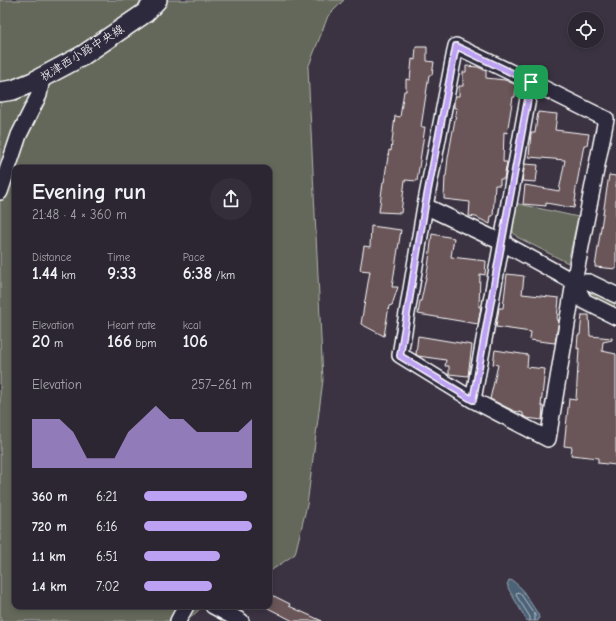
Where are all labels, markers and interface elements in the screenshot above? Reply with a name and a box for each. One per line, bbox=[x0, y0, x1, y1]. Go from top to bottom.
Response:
map controls bbox=[568, 12, 604, 48]
button: locate bbox=[568, 12, 604, 48]
street label: 祝津西小路中央線 bbox=[38, 22, 126, 84]
pin bbox=[514, 65, 548, 99]
icon: arrive bbox=[520, 71, 542, 93]
button: share bbox=[210, 178, 252, 220]
text: Evening run bbox=[32, 179, 146, 205]
text: 21:48 · 4 × 360 m bbox=[32, 207, 127, 222]
text: Distance bbox=[32, 251, 71, 264]
text: Time bbox=[107, 251, 130, 264]
text: Pace bbox=[183, 251, 205, 264]
text: 1.44 bbox=[32, 264, 58, 283]
text: 9:33 bbox=[107, 264, 137, 283]
text: 6:38 bbox=[183, 264, 212, 283]
text: km bbox=[58, 269, 76, 282]
text: /km bbox=[212, 269, 235, 282]
text: Elevation bbox=[32, 319, 74, 332]
text: Heart rate bbox=[107, 319, 156, 332]
text: kcal bbox=[183, 319, 201, 332]
text: 20 bbox=[32, 332, 50, 351]
text: 166 bbox=[107, 332, 132, 351]
text: 106 bbox=[183, 332, 208, 351]
text: m bbox=[50, 337, 63, 350]
text: bpm bbox=[132, 337, 156, 350]
text: Elevation bbox=[32, 377, 82, 392]
text: 257–261 m bbox=[191, 377, 252, 392]
text: 360 m bbox=[32, 489, 68, 504]
text: 6:21 bbox=[96, 489, 117, 504]
text: 720 m bbox=[32, 519, 67, 534]
text: 6:16 bbox=[96, 519, 118, 534]
text: 1.1 km bbox=[32, 549, 66, 564]
text: 6:51 bbox=[96, 549, 118, 564]
text: 1.4 km bbox=[32, 579, 67, 594]
text: 7:02 bbox=[96, 579, 119, 594]

